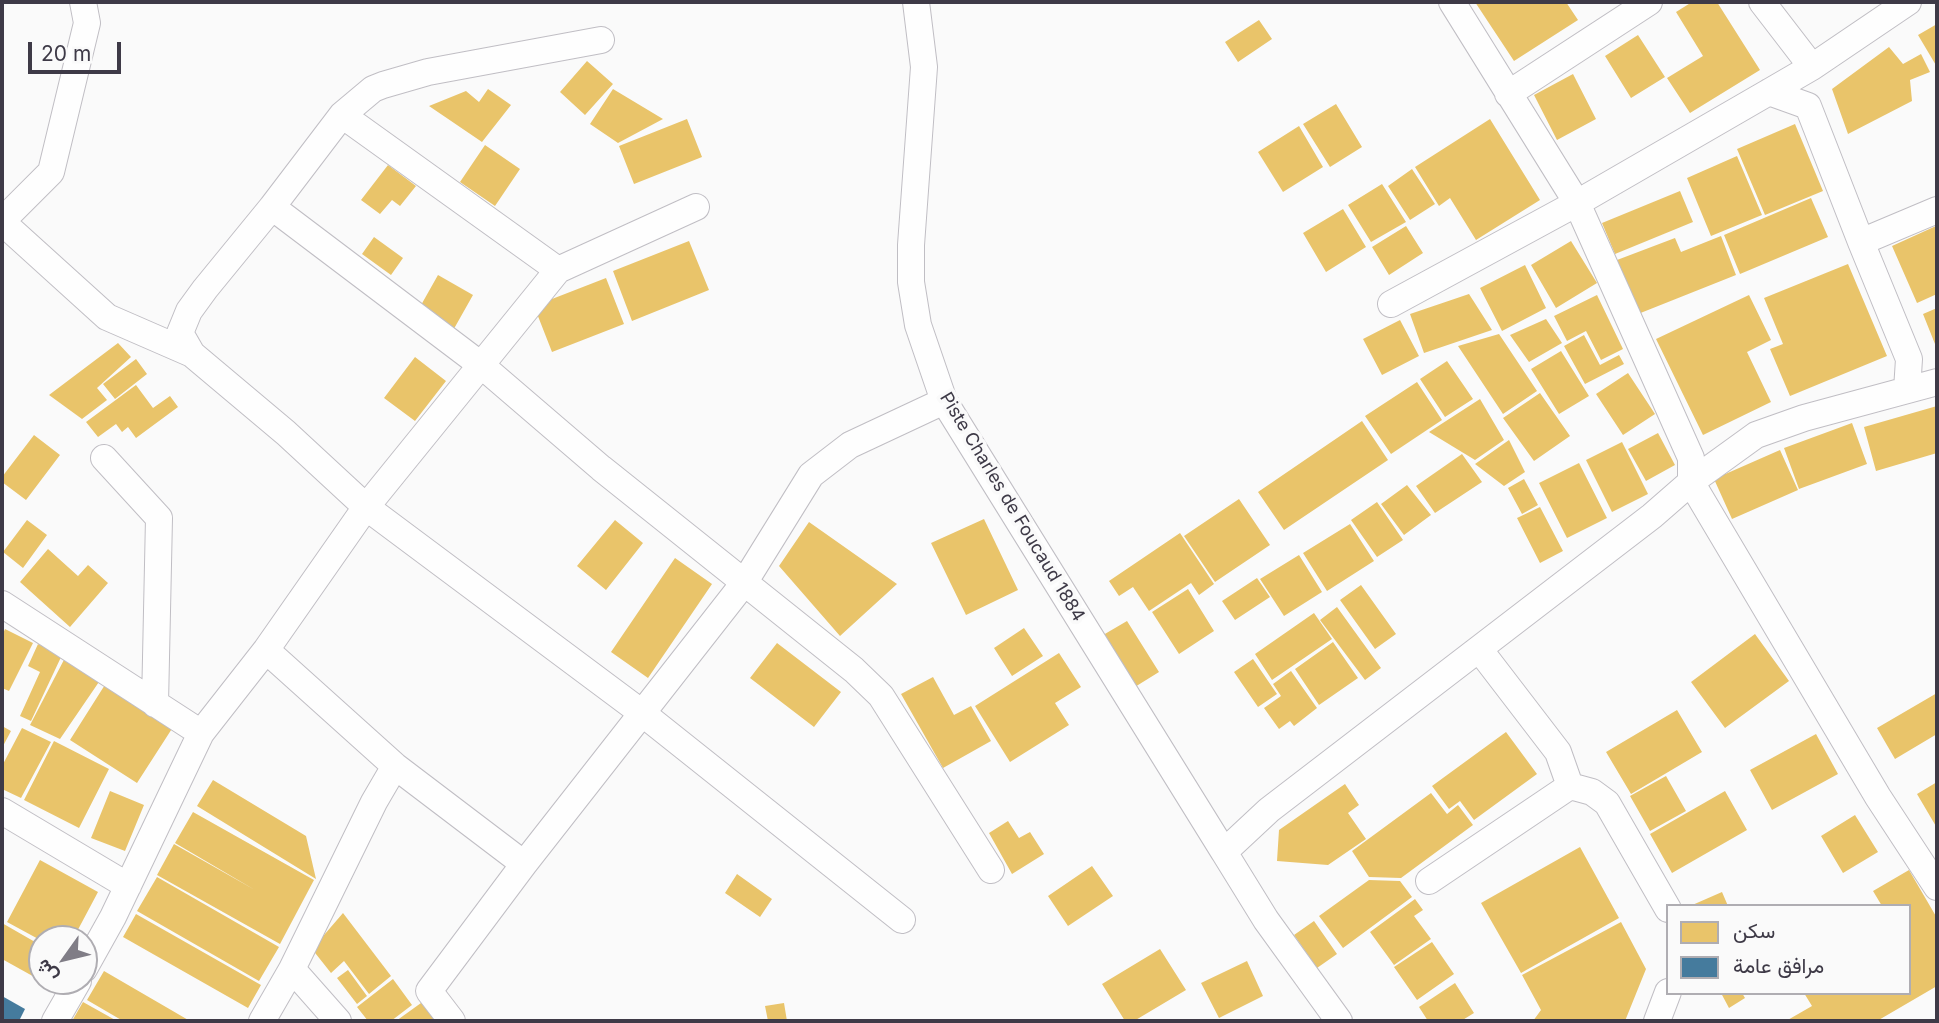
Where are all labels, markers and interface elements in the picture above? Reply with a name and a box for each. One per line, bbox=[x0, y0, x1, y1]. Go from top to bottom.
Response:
scale bar bbox=[32, 28, 124, 72]
text: 20 m bbox=[41, 41, 91, 66]
street label: Piste Charles de Foucaud 1884 bbox=[935, 389, 1089, 625]
legend bbox=[1666, 904, 1911, 995]
text: سكن bbox=[1733, 918, 1775, 943]
north arrow bbox=[28, 925, 98, 995]
text: مرافق عامة bbox=[1733, 953, 1824, 978]
text: ش bbox=[31, 955, 63, 987]

